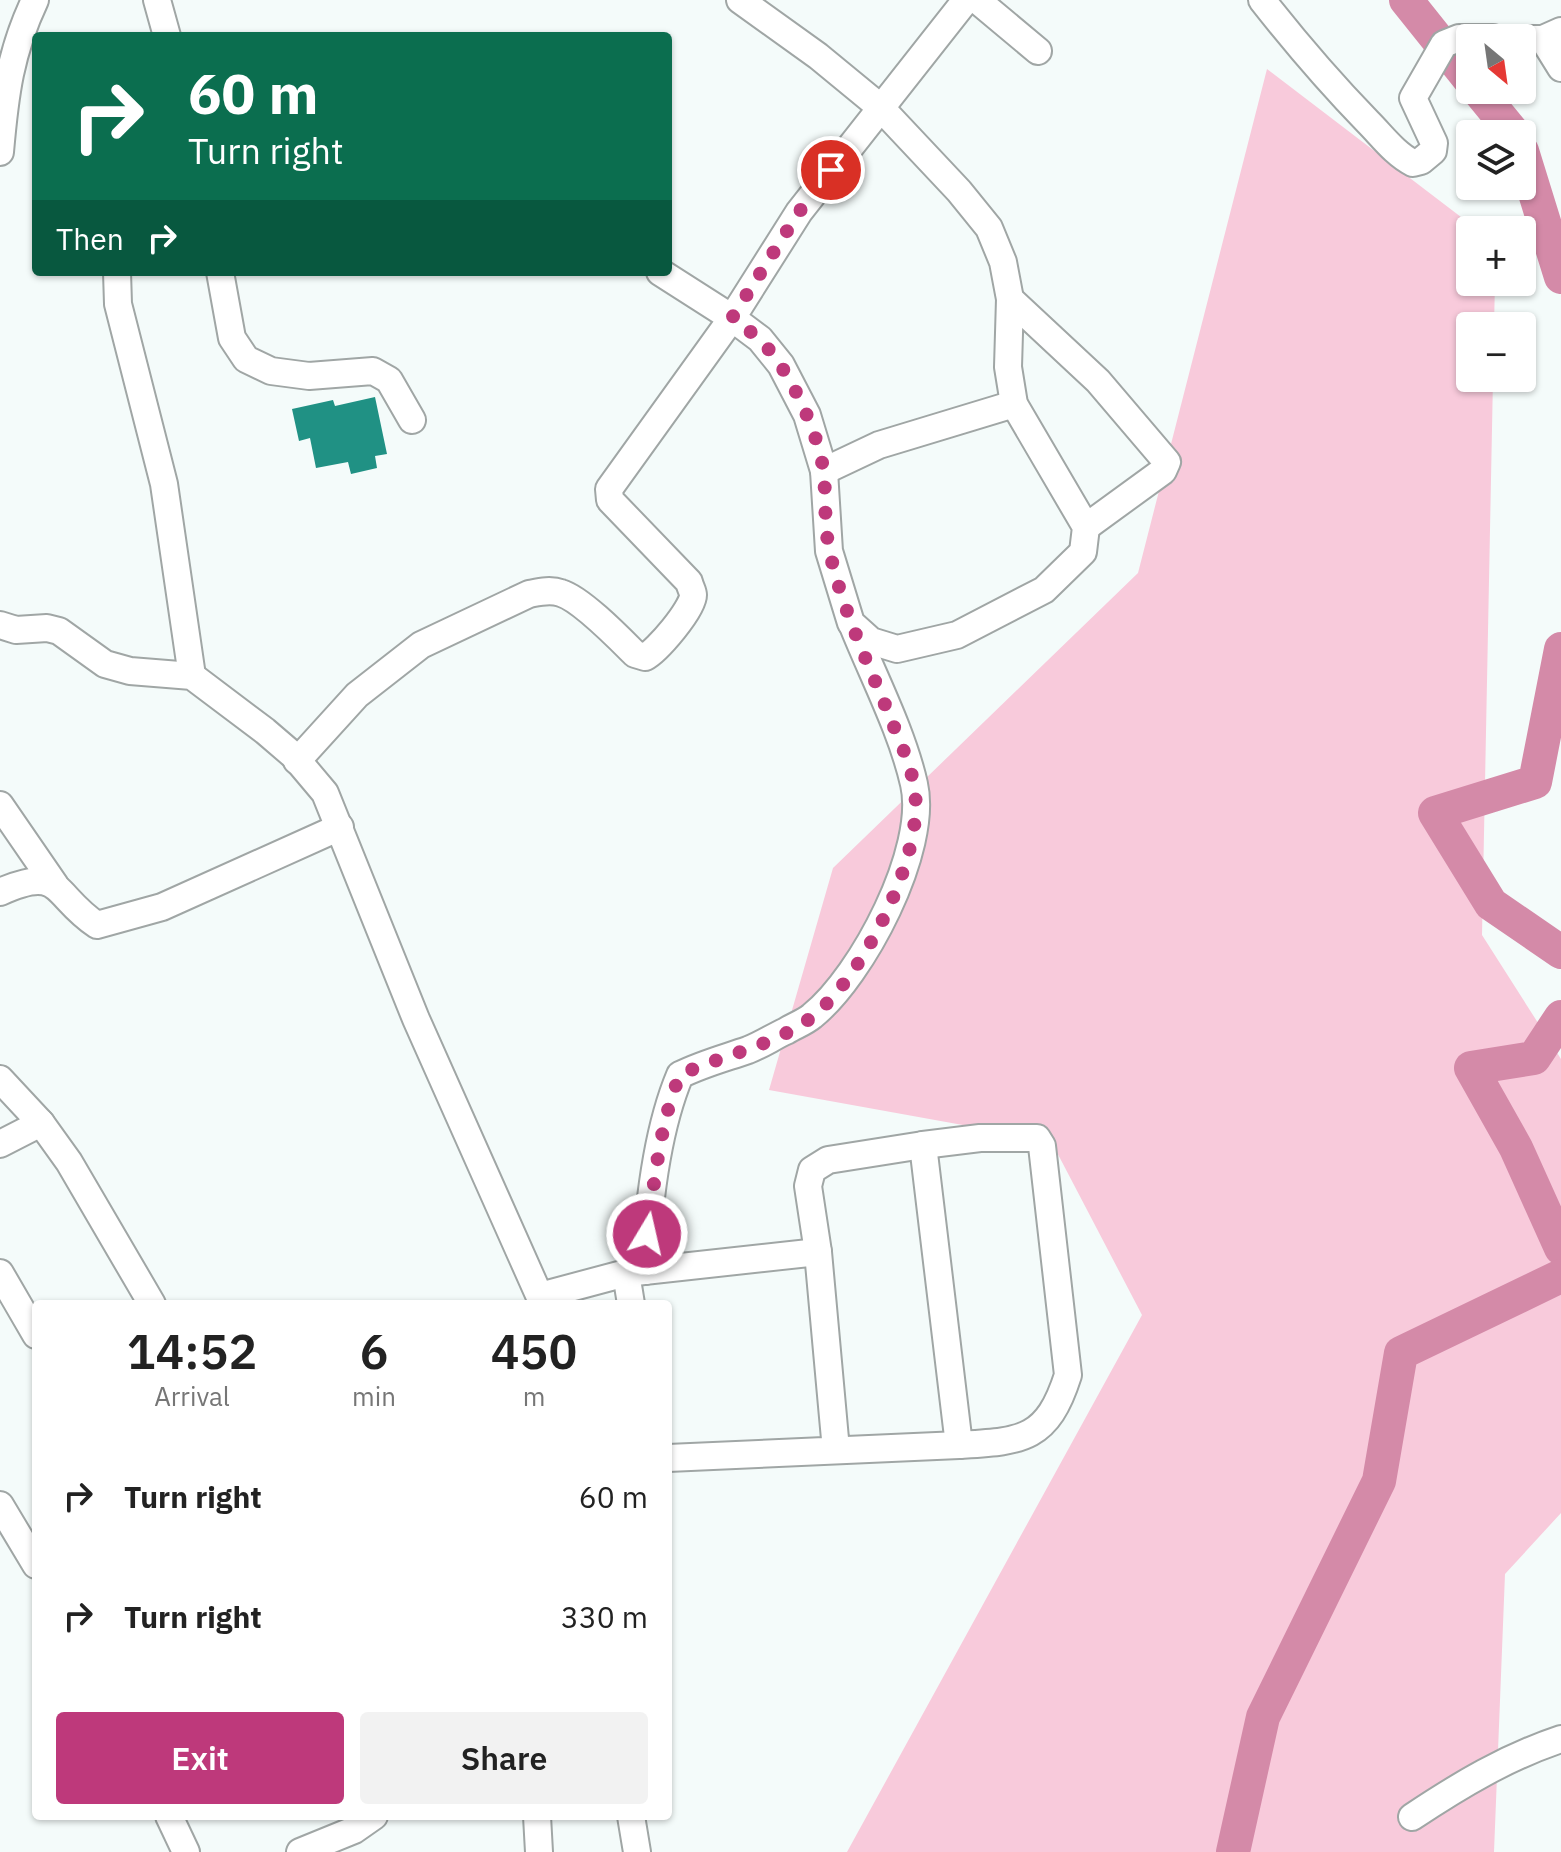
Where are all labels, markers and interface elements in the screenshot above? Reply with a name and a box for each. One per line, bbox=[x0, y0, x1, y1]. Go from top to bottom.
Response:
north arrow bbox=[1456, 24, 1536, 104]
map controls bbox=[1456, 24, 1536, 392]
text: 60 m bbox=[188, 57, 318, 129]
icon: right bbox=[56, 64, 160, 168]
button: layers bbox=[1456, 120, 1536, 200]
text: Turn right bbox=[188, 127, 344, 174]
pin bbox=[797, 136, 865, 204]
icon: arrive bbox=[809, 148, 853, 192]
icon: right bbox=[140, 216, 184, 260]
button: + bbox=[1456, 216, 1536, 296]
text: Then bbox=[56, 219, 124, 258]
button: − bbox=[1456, 312, 1536, 392]
position arrow bbox=[605, 1192, 689, 1276]
text: 14:52 bbox=[127, 1320, 257, 1382]
text: 6 bbox=[360, 1320, 388, 1382]
text: 450 bbox=[491, 1320, 577, 1382]
text: Arrival bbox=[154, 1379, 230, 1413]
text: min bbox=[352, 1379, 396, 1413]
text: m bbox=[523, 1379, 545, 1413]
icon: right bbox=[56, 1474, 100, 1518]
text: Turn right bbox=[124, 1477, 262, 1516]
text: 60 m bbox=[579, 1477, 648, 1516]
icon: right bbox=[56, 1594, 100, 1638]
text: Turn right bbox=[124, 1597, 262, 1636]
text: 330 m bbox=[561, 1597, 648, 1636]
button: Exit bbox=[56, 1712, 344, 1804]
button: Share bbox=[360, 1712, 648, 1804]

